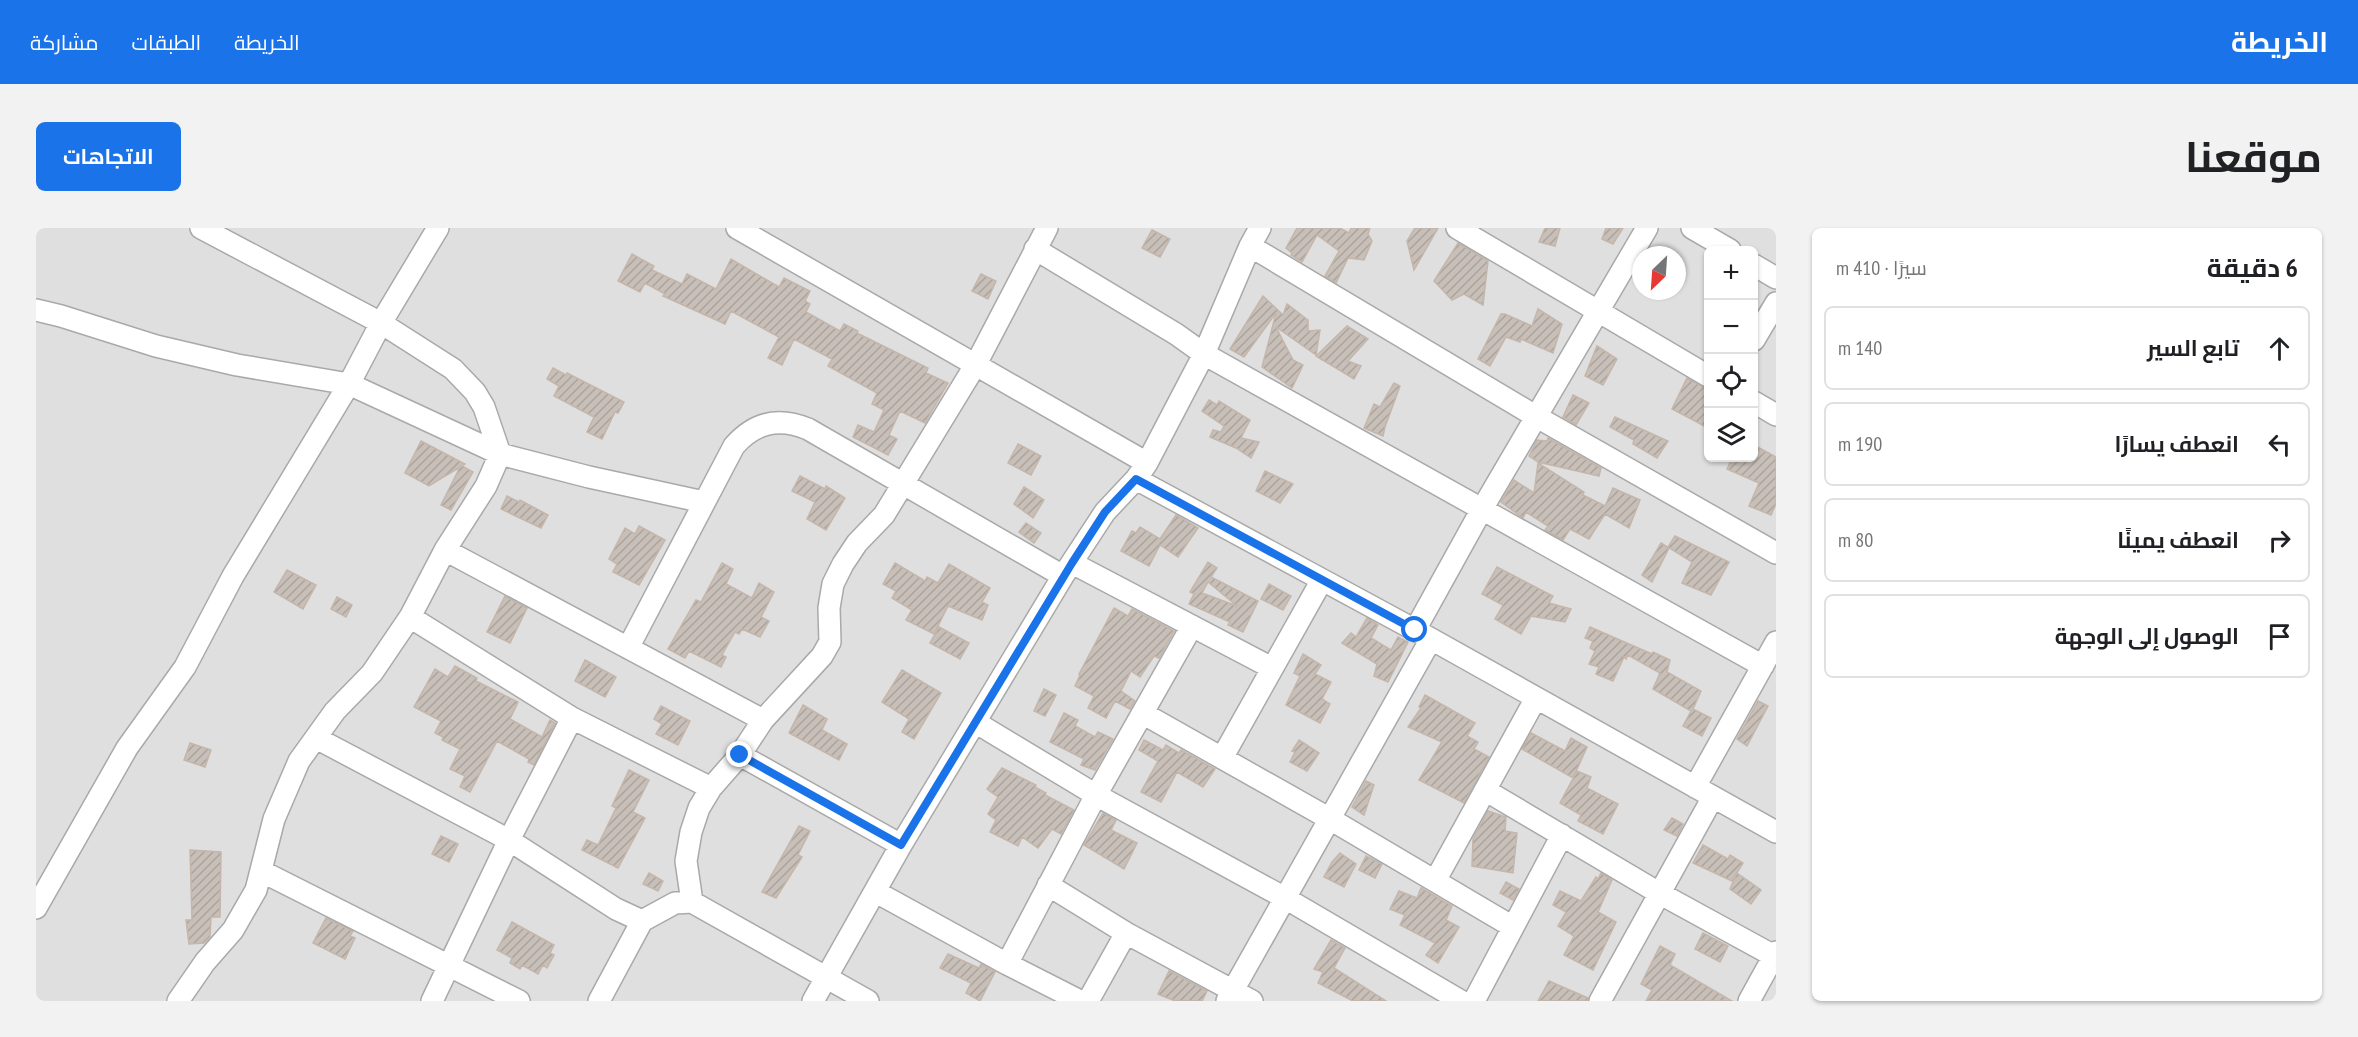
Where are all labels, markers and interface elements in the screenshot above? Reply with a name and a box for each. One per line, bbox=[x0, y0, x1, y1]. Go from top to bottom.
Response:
text: الخريطة bbox=[2231, 23, 2328, 60]
text: مشاركة bbox=[30, 29, 99, 56]
text: الطبقات bbox=[132, 29, 201, 56]
text: الخريطة bbox=[234, 29, 300, 56]
button: الاتجاهات bbox=[36, 122, 181, 191]
text: موقعنا bbox=[2185, 129, 2322, 184]
north arrow bbox=[1632, 246, 1686, 300]
map controls bbox=[1704, 246, 1758, 462]
button: + bbox=[1704, 246, 1758, 300]
text: 6 دقيقة bbox=[2207, 251, 2298, 284]
text: سيرًا · 410 m bbox=[1836, 255, 1927, 281]
button: − bbox=[1704, 300, 1758, 354]
icon: ahead bbox=[2263, 332, 2296, 365]
text: تابع السير bbox=[2147, 334, 2239, 362]
text: 140 m bbox=[1838, 335, 1882, 361]
button: locate bbox=[1704, 354, 1758, 408]
button: layers bbox=[1704, 408, 1758, 462]
icon: left bbox=[2263, 428, 2296, 461]
text: انعطف يسارًا bbox=[2115, 430, 2239, 458]
text: 190 m bbox=[1838, 431, 1882, 457]
icon: right bbox=[2263, 524, 2296, 557]
text: انعطف يمينًا bbox=[2117, 526, 2239, 554]
text: 80 m bbox=[1838, 527, 1873, 553]
route start bbox=[1401, 616, 1427, 642]
icon: arrive bbox=[2263, 620, 2296, 653]
text: الوصول إلى الوجهة bbox=[2055, 622, 2239, 650]
route end bbox=[726, 741, 752, 767]

